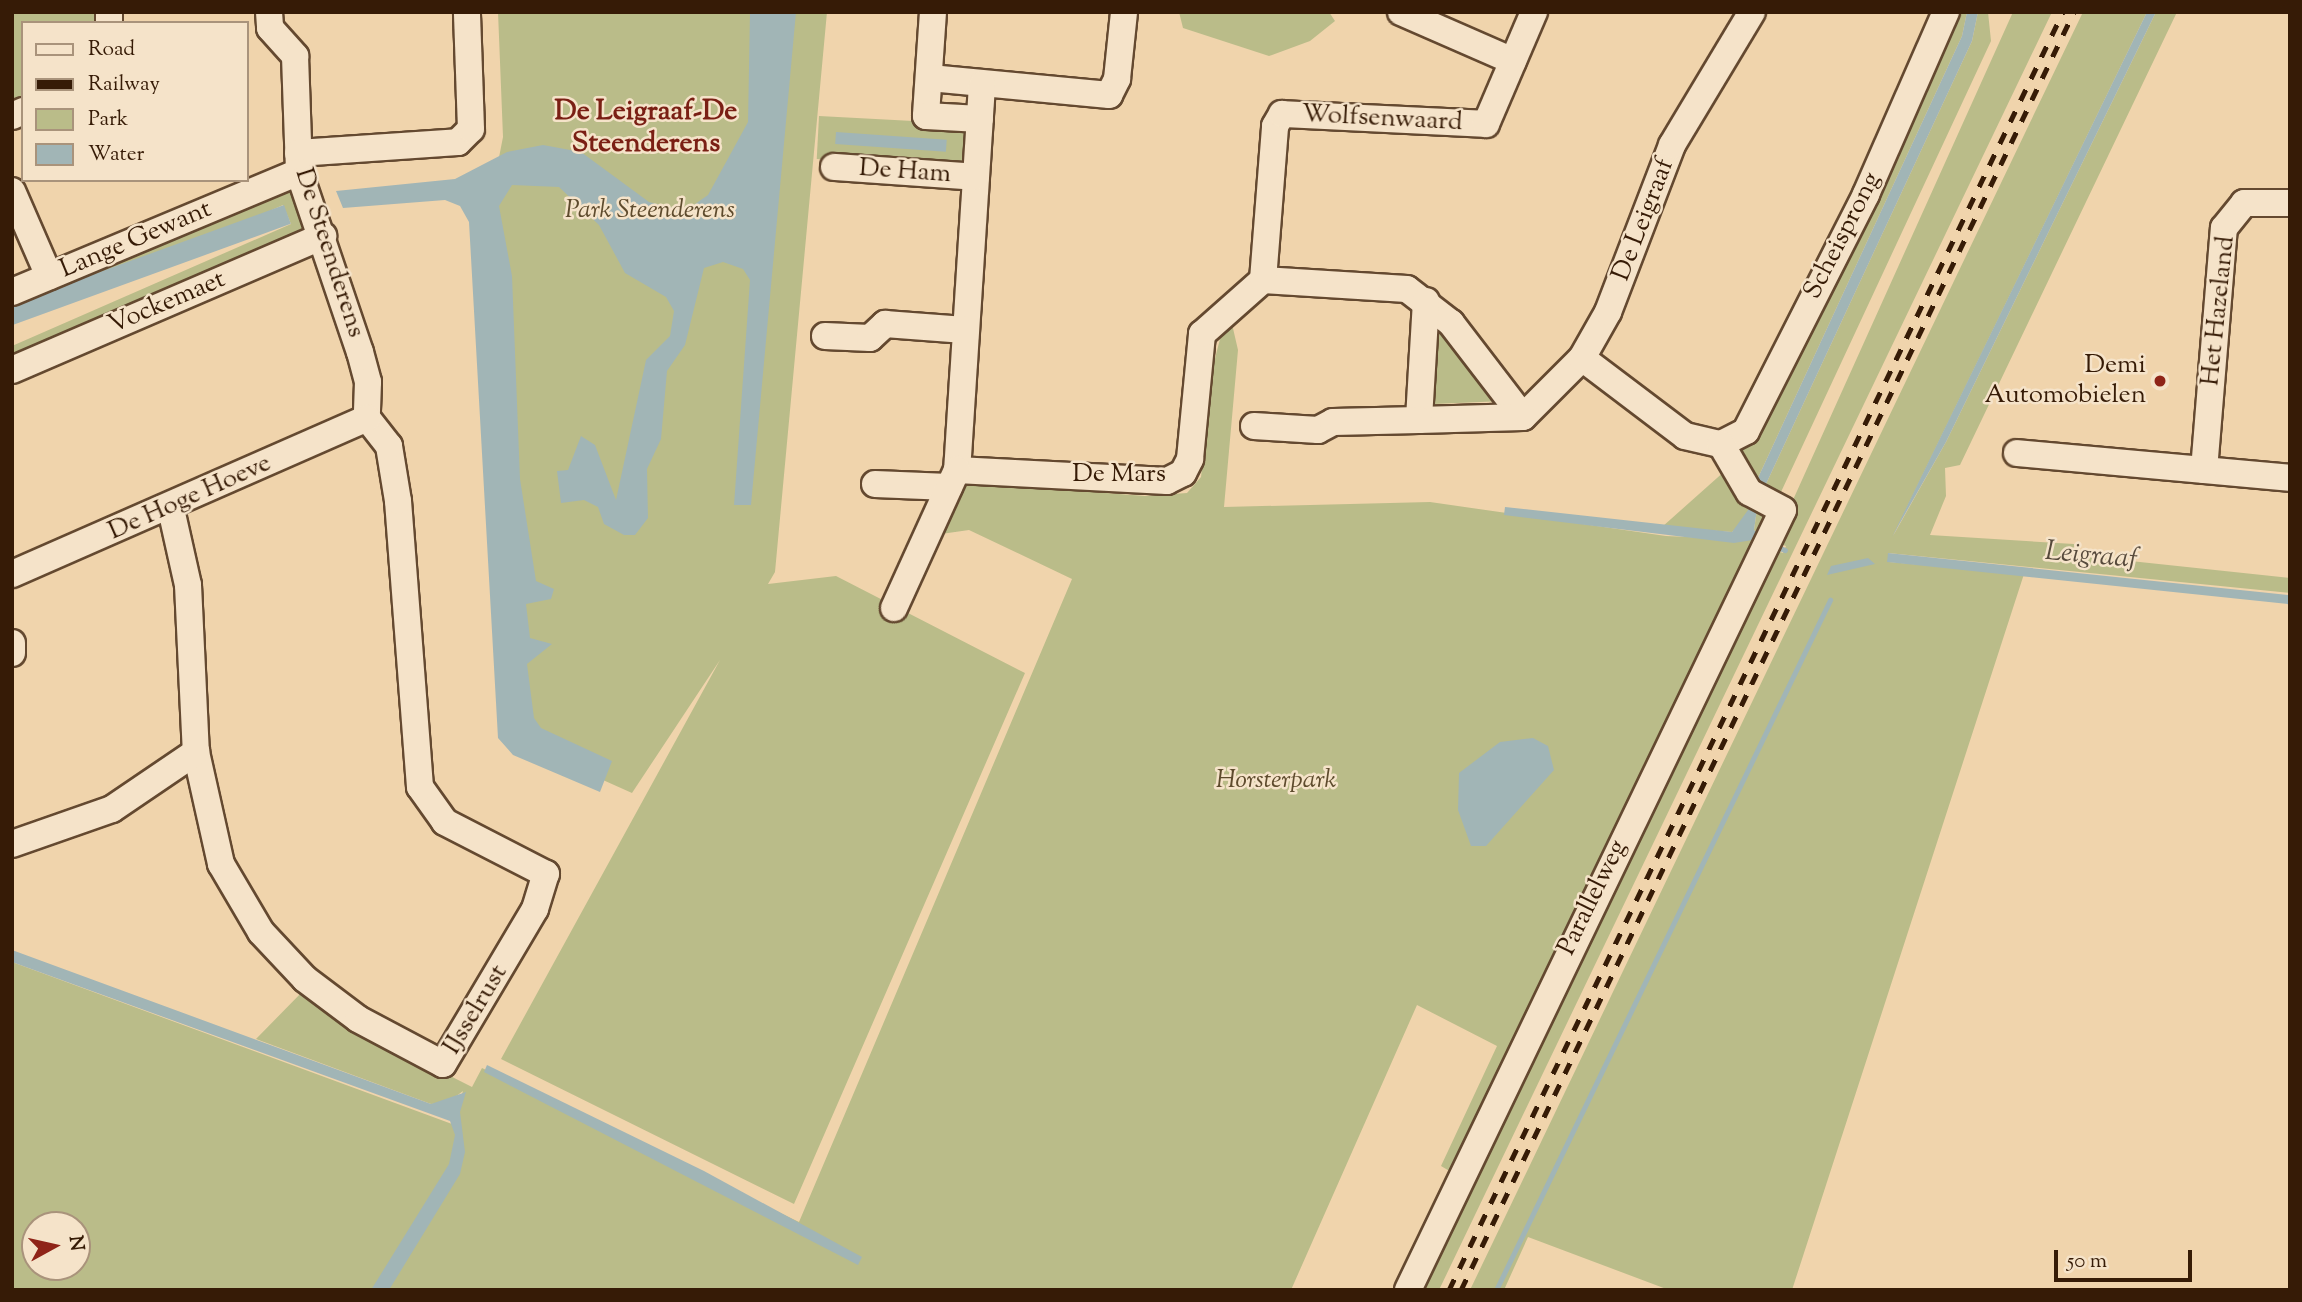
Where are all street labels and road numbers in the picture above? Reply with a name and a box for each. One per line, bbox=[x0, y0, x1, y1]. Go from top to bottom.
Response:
street label: Wolfsenwaard bbox=[1301, 99, 1463, 139]
street label: De Ham bbox=[858, 153, 952, 191]
street label: De Leigraaf bbox=[1606, 154, 1682, 286]
street label: De Steenderens bbox=[287, 165, 371, 341]
street label: Scheisprong bbox=[1798, 167, 1888, 305]
street label: Lange Gewant bbox=[56, 194, 216, 286]
street label: Het Hazeland bbox=[2196, 235, 2242, 387]
street label: Vockemaet bbox=[104, 264, 230, 342]
street label: De Hoge Hoeve bbox=[104, 448, 276, 548]
street label: De Mars bbox=[1072, 459, 1166, 491]
street label: Parallelweg bbox=[1552, 835, 1634, 961]
street label: IJsselrust bbox=[437, 959, 515, 1061]

